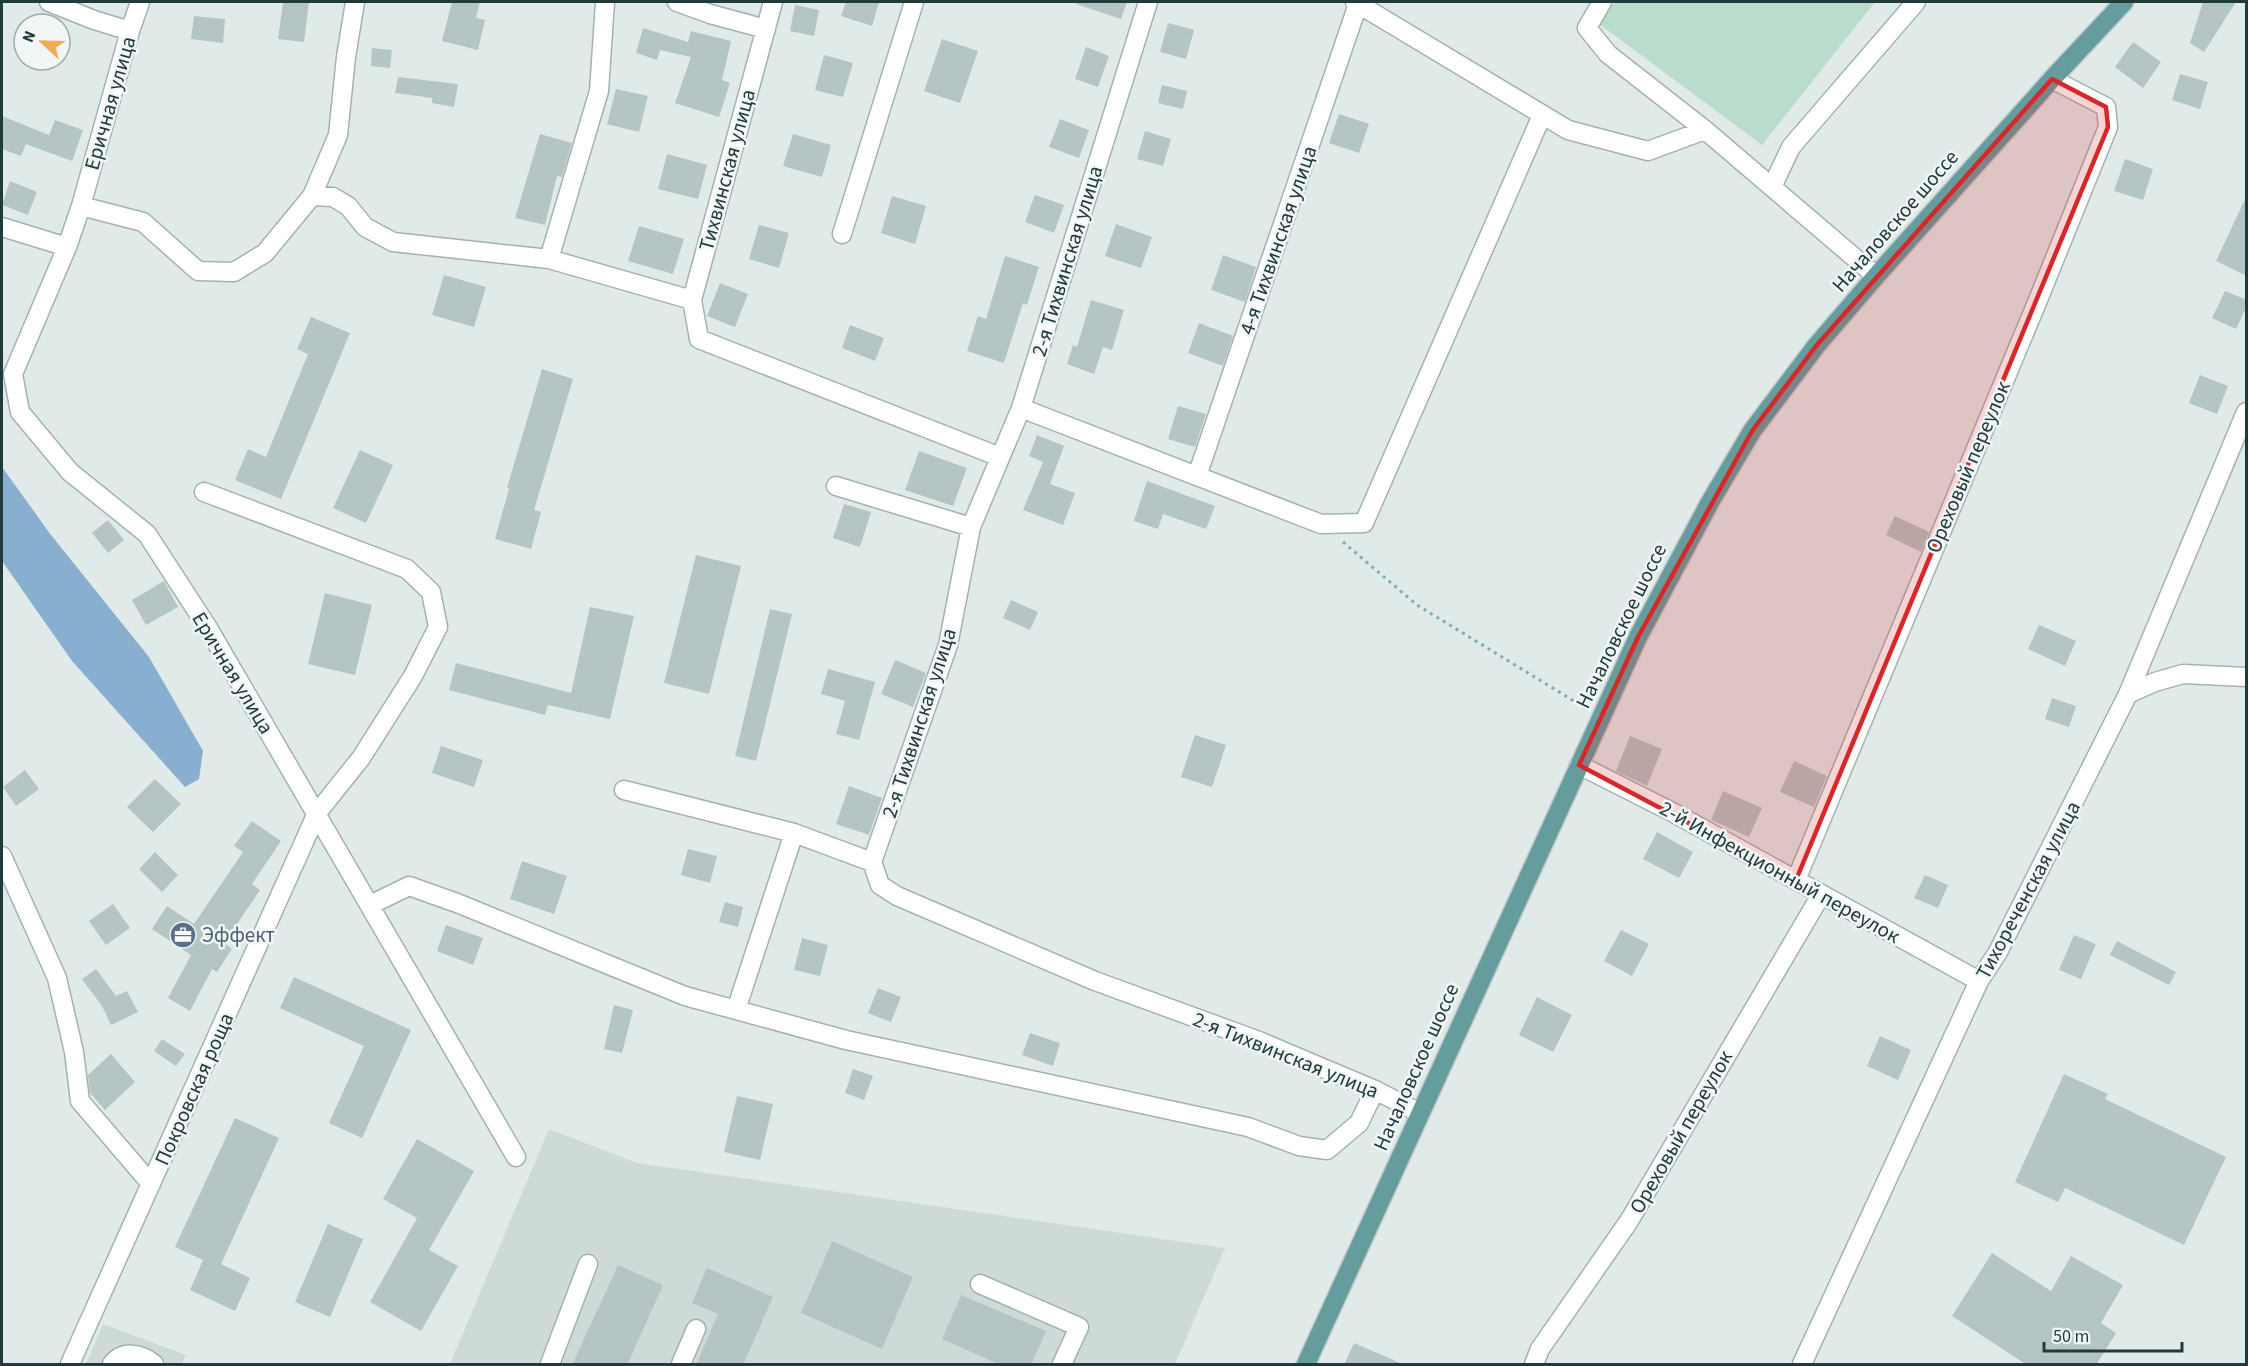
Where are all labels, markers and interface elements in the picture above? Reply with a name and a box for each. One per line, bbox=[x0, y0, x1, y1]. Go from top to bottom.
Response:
north arrow bbox=[12, 12, 72, 72]
text: N bbox=[17, 28, 41, 46]
street label: Еричная улица bbox=[77, 33, 143, 173]
street label: Тихвинская улица bbox=[691, 86, 763, 254]
street label: 4-я Тихвинская улица bbox=[1232, 141, 1324, 339]
street label: Началовское шоссе bbox=[1825, 143, 1965, 299]
street label: 2-я Тихвинская улица bbox=[1024, 162, 1110, 360]
street label: Ореховый переулок bbox=[1918, 376, 2018, 558]
street label: Началовское шоссе bbox=[1568, 538, 1674, 714]
street label: Еричная улица bbox=[185, 606, 281, 740]
street label: 2-я Тихвинская улица bbox=[874, 624, 964, 822]
street label: 2-й Инфекционный переулок bbox=[1654, 793, 1906, 951]
street label: Тихореченская улица bbox=[1968, 796, 2088, 984]
office icon: Эффект bbox=[168, 920, 198, 950]
place label: Эффект bbox=[202, 920, 275, 950]
street label: Началовское шоссе bbox=[1366, 979, 1466, 1155]
street label: 2-я Тихвинская улица bbox=[1189, 1004, 1383, 1106]
street label: Покровская роща bbox=[147, 1008, 241, 1170]
street label: Ореховый переулок bbox=[1622, 1044, 1740, 1219]
scale bar bbox=[2044, 1315, 2182, 1353]
text: 50 m bbox=[2053, 1324, 2089, 1349]

